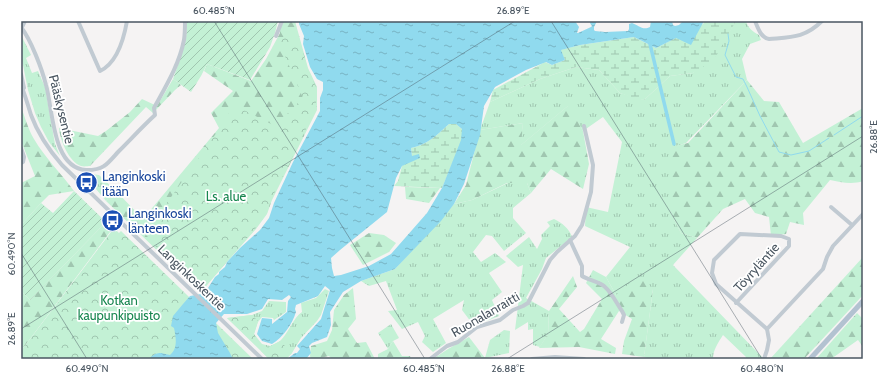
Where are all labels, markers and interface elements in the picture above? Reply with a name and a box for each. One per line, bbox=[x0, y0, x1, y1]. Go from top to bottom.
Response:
text: 60.485°N bbox=[193, 4, 235, 17]
text: 26.89°E bbox=[496, 4, 530, 17]
street label: Pääskysentie bbox=[46, 73, 78, 145]
text: 26.88°E bbox=[867, 120, 880, 154]
place label: Langinkoski itään bbox=[102, 168, 165, 199]
bus stop icon: Langinkoski itään bbox=[74, 170, 100, 196]
park label: Ls. alue bbox=[206, 188, 246, 204]
place label: Langinkoski länteen bbox=[128, 205, 191, 236]
bus stop icon: Langinkoski länteen bbox=[99, 207, 125, 233]
text: 60.490°N bbox=[5, 233, 18, 275]
street label: Töyryläntie bbox=[730, 239, 782, 295]
street label: Langinkoskentie bbox=[155, 241, 229, 314]
street label: Ruonalanraitti bbox=[448, 288, 522, 340]
park label: Kotkan kaupunkipuisto bbox=[78, 292, 160, 323]
text: 26.89°E bbox=[5, 312, 18, 346]
text: 60.490°N bbox=[66, 362, 108, 375]
text: 60.485°N bbox=[403, 362, 445, 375]
text: 26.88°E bbox=[491, 362, 525, 375]
text: 60.480°N bbox=[740, 362, 784, 375]

